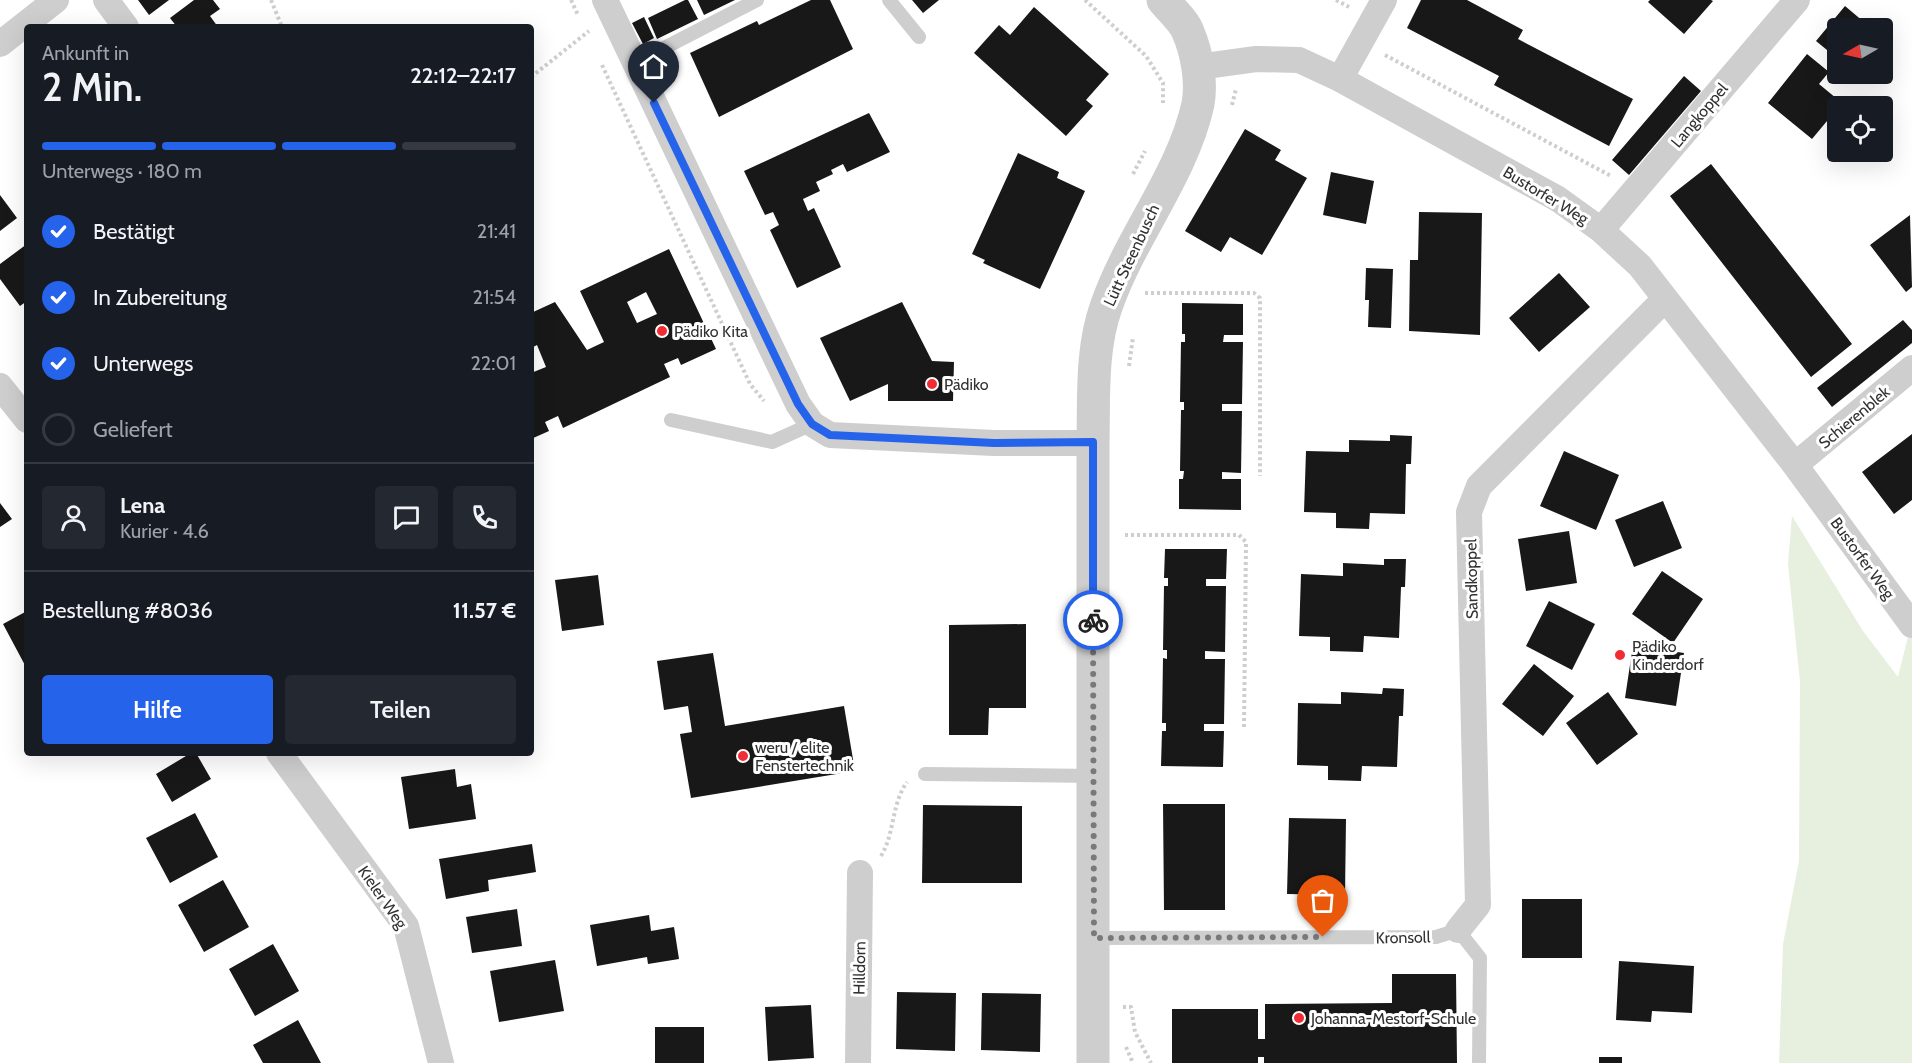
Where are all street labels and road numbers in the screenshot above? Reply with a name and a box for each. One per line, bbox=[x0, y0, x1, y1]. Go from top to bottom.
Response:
street label: Langkoppel bbox=[1667, 79, 1732, 151]
street label: Bustorfer Weg bbox=[1500, 162, 1593, 229]
street label: Lütt Steenbusch bbox=[1100, 201, 1163, 309]
street label: Schierenblek bbox=[1815, 382, 1894, 453]
street label: Bustorfer Weg bbox=[1827, 514, 1899, 604]
street label: Sandkoppel bbox=[1461, 538, 1482, 619]
street label: Kieler Weg bbox=[354, 862, 412, 933]
street label: Kronsoll bbox=[1376, 928, 1431, 947]
street label: Hilldorn bbox=[850, 941, 869, 995]

